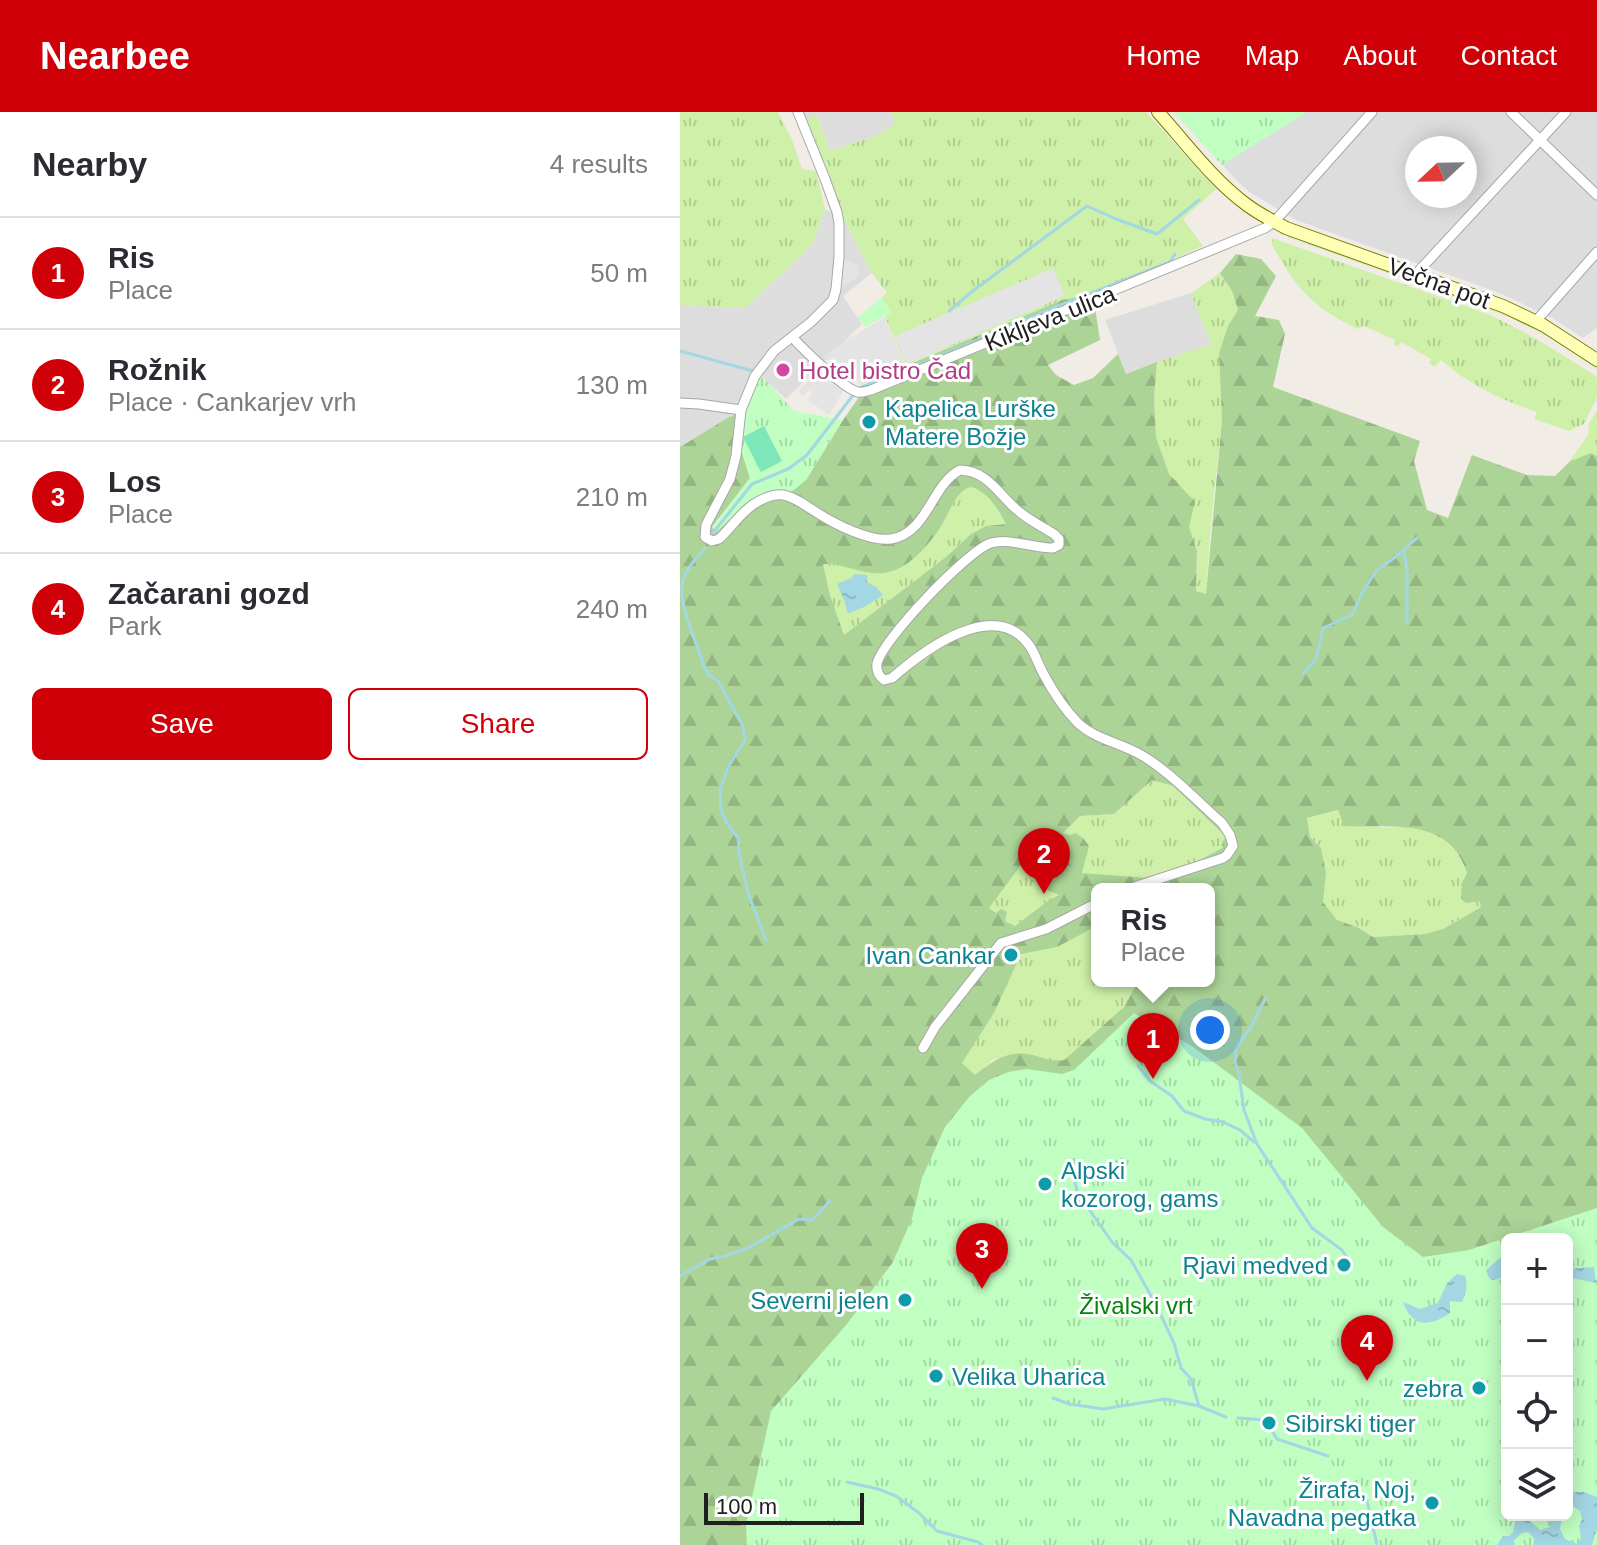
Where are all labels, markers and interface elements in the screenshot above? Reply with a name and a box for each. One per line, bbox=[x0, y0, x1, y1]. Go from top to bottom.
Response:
text: Nearbee bbox=[40, 35, 190, 77]
text: Home bbox=[1126, 40, 1201, 71]
text: Map bbox=[1245, 40, 1299, 71]
text: About bbox=[1343, 40, 1417, 71]
text: Contact bbox=[1461, 40, 1557, 71]
north arrow bbox=[1405, 136, 1477, 208]
text: Nearby bbox=[32, 145, 147, 183]
text: 4 results bbox=[550, 149, 648, 179]
text: Ris bbox=[108, 241, 155, 274]
street label: Večna pot bbox=[1384, 252, 1494, 314]
text: 1 bbox=[51, 258, 65, 288]
text: 50 m bbox=[590, 258, 648, 288]
text: Place bbox=[108, 275, 173, 305]
street label: Kikljeva ulica bbox=[981, 279, 1120, 357]
text: Rožnik bbox=[108, 353, 206, 386]
place label: Hotel bistro Čad bbox=[799, 357, 971, 384]
marker: Hotel bistro Čad bbox=[774, 361, 792, 379]
text: 2 bbox=[51, 370, 65, 400]
text: 130 m bbox=[576, 370, 648, 400]
text: Place · Cankarjev vrh bbox=[108, 387, 357, 417]
place label: Kapelica Lurške Matere Božje bbox=[885, 395, 1056, 450]
marker: Kapelica Lurške Matere Božje bbox=[860, 413, 878, 431]
text: Los bbox=[108, 465, 161, 498]
text: 3 bbox=[51, 482, 65, 512]
text: 210 m bbox=[576, 482, 648, 512]
text: Place bbox=[108, 499, 173, 529]
text: Začarani gozd bbox=[108, 577, 310, 610]
text: 4 bbox=[51, 594, 65, 624]
text: 240 m bbox=[576, 594, 648, 624]
text: Park bbox=[108, 611, 161, 641]
button: Save bbox=[32, 688, 332, 760]
button: Share bbox=[348, 688, 648, 760]
pin: 2 bbox=[1018, 828, 1070, 894]
popup bbox=[1091, 883, 1215, 987]
text: Ris bbox=[1120, 903, 1167, 936]
text: Place bbox=[1120, 937, 1186, 967]
place label: Ivan Cankar bbox=[866, 942, 995, 969]
marker: Ivan Cankar bbox=[1002, 946, 1020, 964]
your location bbox=[1190, 1010, 1230, 1050]
pin: 1 bbox=[1127, 1013, 1179, 1079]
place label: Alpski kozorog, gams bbox=[1061, 1157, 1218, 1212]
marker: Alpski kozorog, gams bbox=[1036, 1175, 1054, 1193]
pin: 3 bbox=[956, 1223, 1008, 1289]
map controls bbox=[1501, 1233, 1573, 1521]
button: + bbox=[1501, 1233, 1573, 1305]
place label: Rjavi medved bbox=[1183, 1252, 1328, 1279]
marker: Rjavi medved bbox=[1335, 1256, 1353, 1274]
place label: Severni jelen bbox=[750, 1287, 889, 1314]
marker: Severni jelen bbox=[896, 1291, 914, 1309]
park label: Živalski vrt bbox=[1079, 1292, 1193, 1319]
button: − bbox=[1501, 1305, 1573, 1377]
pin: 4 bbox=[1341, 1315, 1393, 1381]
place label: Velika Uharica bbox=[952, 1363, 1106, 1390]
marker: Velika Uharica bbox=[927, 1367, 945, 1385]
place label: zebra bbox=[1403, 1375, 1464, 1402]
button: locate bbox=[1501, 1377, 1573, 1449]
marker: zebra bbox=[1470, 1379, 1488, 1397]
place label: Sibirski tiger bbox=[1285, 1410, 1416, 1437]
marker: Sibirski tiger bbox=[1260, 1414, 1278, 1432]
button: layers bbox=[1501, 1449, 1573, 1521]
place label: Žirafa, Noj, Navadna pegatka bbox=[1228, 1476, 1417, 1531]
scale bar bbox=[704, 1489, 864, 1525]
text: 100 m bbox=[716, 1494, 777, 1519]
marker: Žirafa, Noj, Navadna pegatka bbox=[1423, 1494, 1441, 1512]

